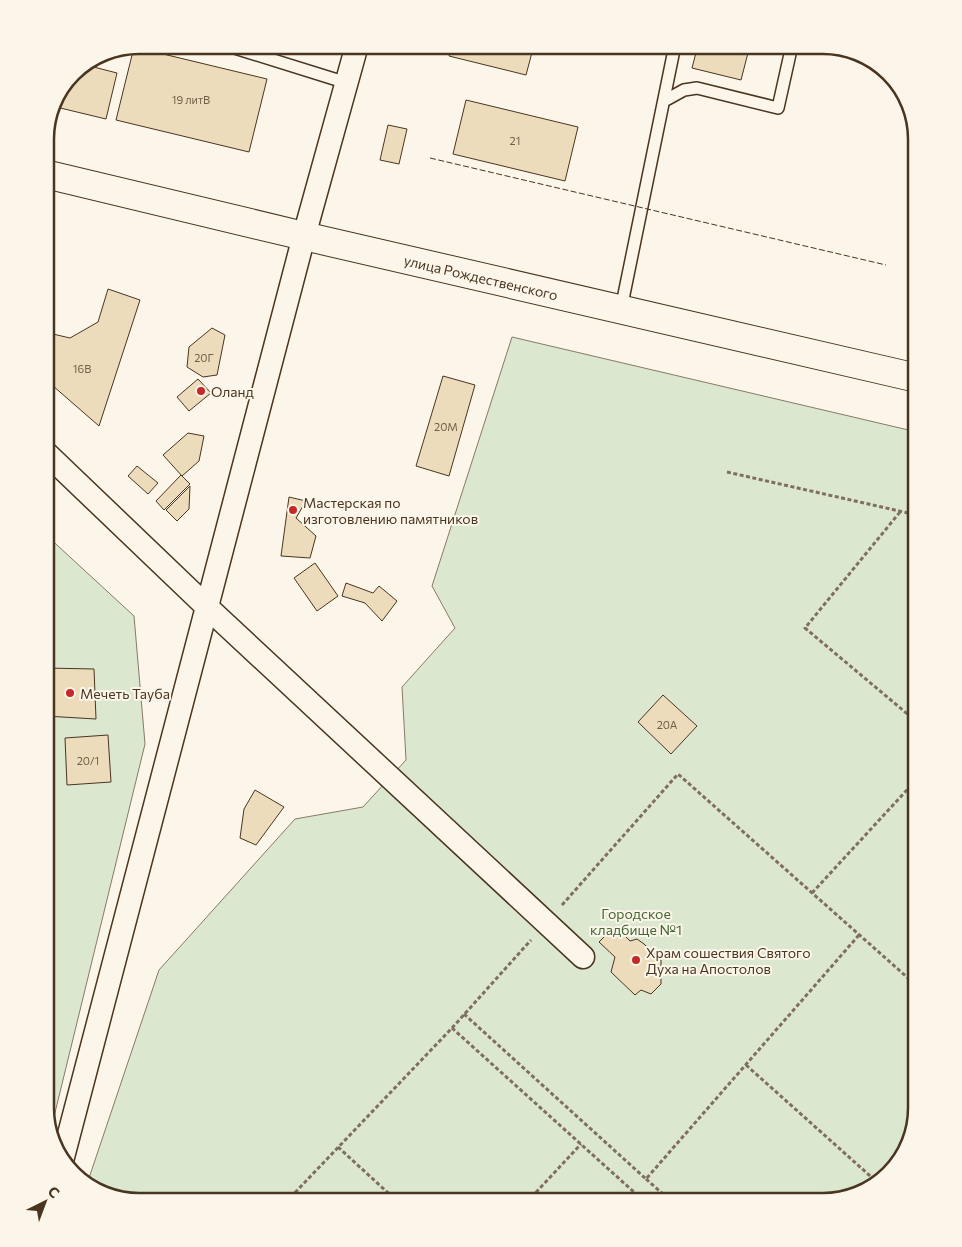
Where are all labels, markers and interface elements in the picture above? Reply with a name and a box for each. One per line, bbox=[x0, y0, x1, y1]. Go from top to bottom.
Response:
house number: 19 литВ bbox=[172, 93, 210, 106]
house number: 21 bbox=[510, 134, 520, 147]
street label: улица Рождественского bbox=[402, 251, 560, 303]
house number: 20Г bbox=[194, 351, 214, 364]
house number: 16В bbox=[73, 362, 91, 375]
place label: Оланд bbox=[211, 383, 254, 400]
marker: Оланд bbox=[195, 385, 207, 397]
house number: 20М bbox=[434, 420, 458, 433]
place label: Мастерская по изготовлению памятников bbox=[303, 494, 478, 527]
marker: Мастерская по изготовлению памятников bbox=[287, 504, 299, 516]
place label: Мечеть Тауба bbox=[80, 685, 170, 702]
marker: Мечеть Тауба bbox=[64, 687, 76, 699]
house number: 20А bbox=[657, 718, 678, 731]
house number: 20/1 bbox=[77, 754, 99, 767]
park label: Городское кладбище №1 bbox=[590, 905, 682, 938]
place label: Храм сошествия Святого Духа на Апостолов bbox=[646, 944, 811, 977]
marker: Храм сошествия Святого Духа на Апостолов bbox=[630, 954, 642, 966]
north arrow bbox=[20, 1177, 70, 1227]
text: С bbox=[45, 1182, 63, 1201]

